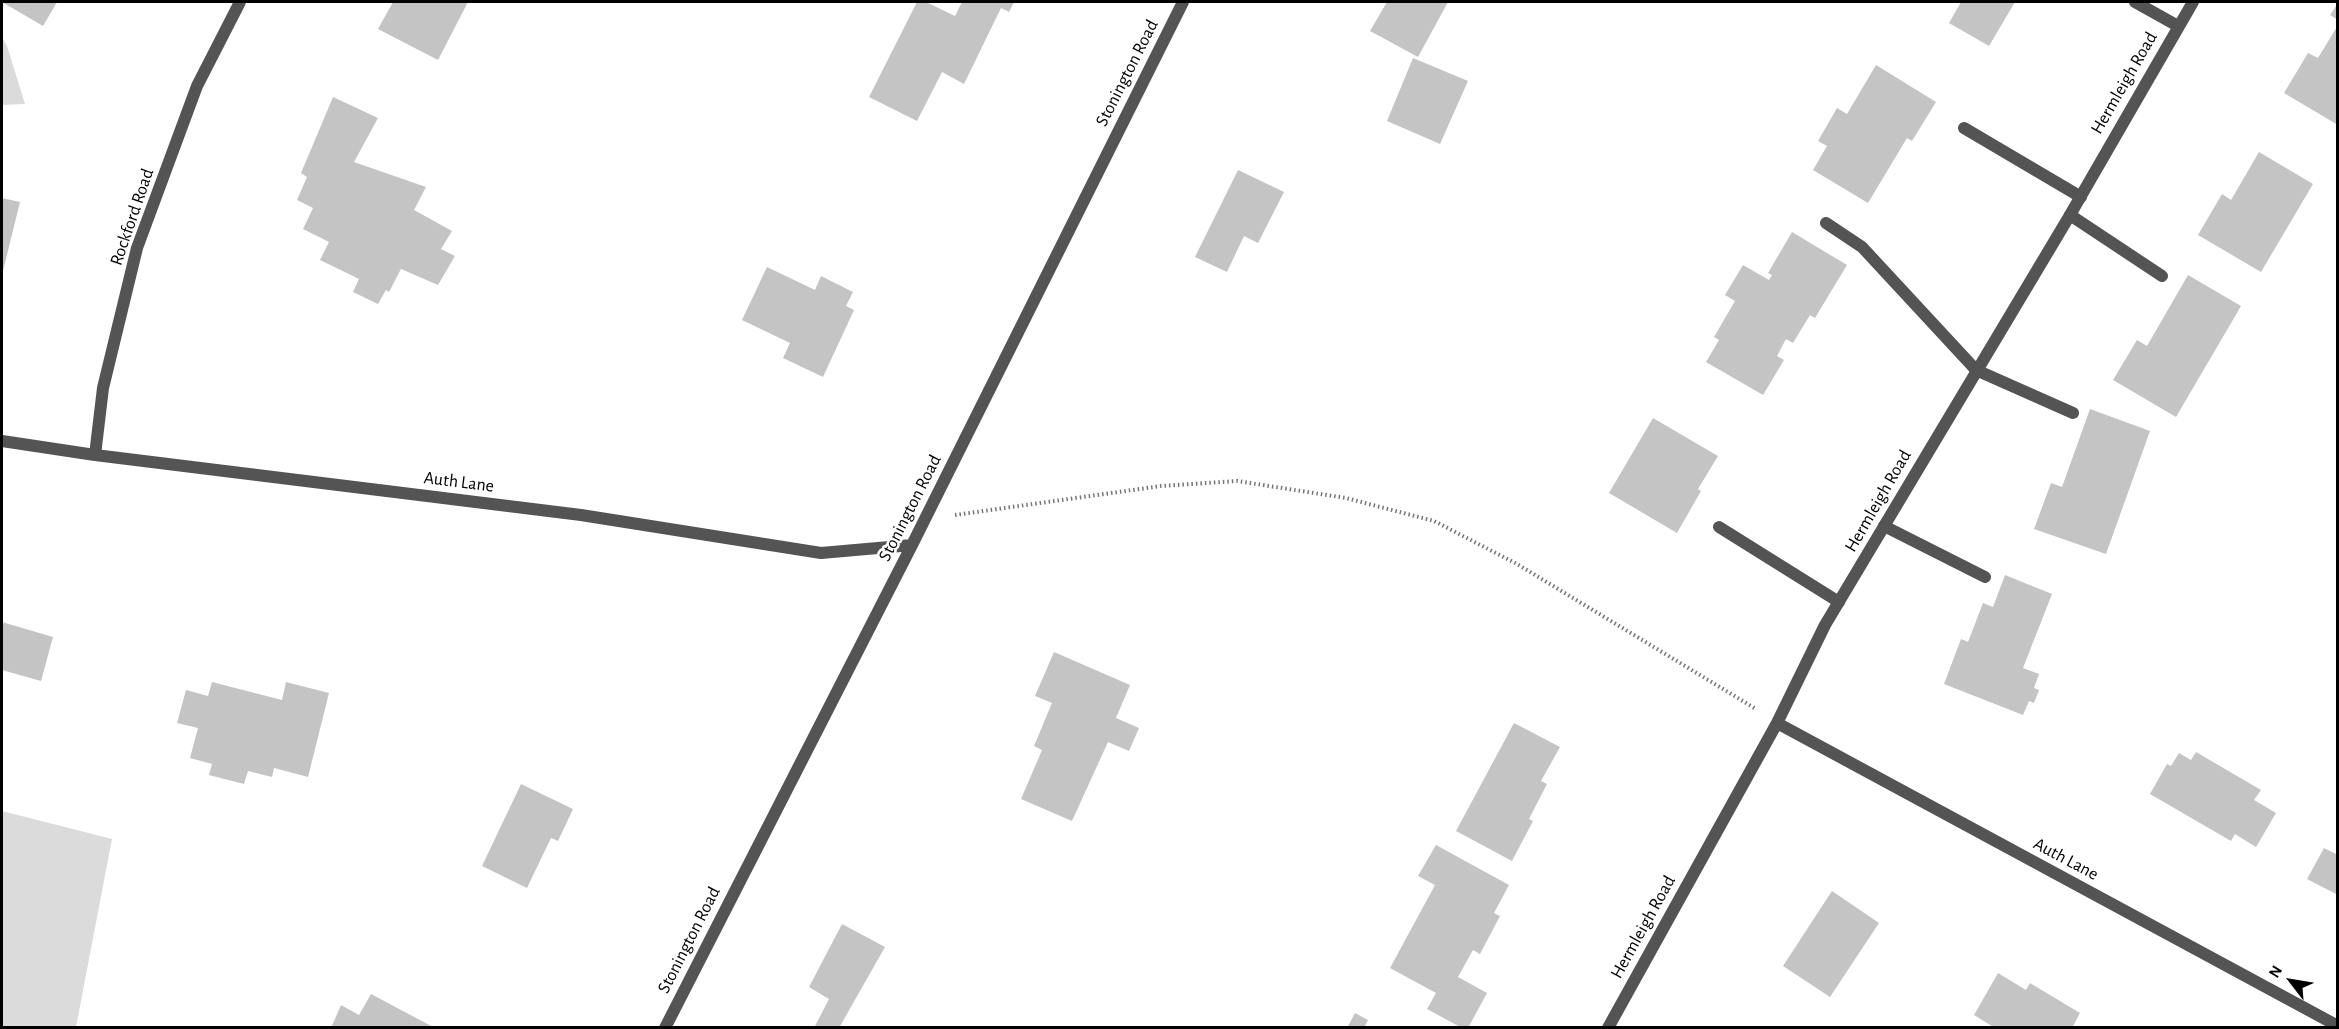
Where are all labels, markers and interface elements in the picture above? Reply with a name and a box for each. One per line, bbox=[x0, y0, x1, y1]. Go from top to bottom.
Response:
street label: Stonington Road bbox=[1091, 16, 1163, 130]
street label: Hermleigh Road bbox=[2086, 28, 2162, 138]
street label: Rockford Road bbox=[105, 166, 159, 268]
street label: Hermleigh Road bbox=[1840, 446, 1916, 556]
street label: Stonington Road bbox=[874, 451, 946, 565]
street label: Auth Lane bbox=[423, 467, 495, 497]
street label: Auth Lane bbox=[2030, 833, 2102, 885]
street label: Hermleigh Road bbox=[1606, 872, 1680, 982]
street label: Stonington Road bbox=[653, 883, 725, 997]
north arrow bbox=[2261, 951, 2321, 1011]
text: N bbox=[2266, 963, 2285, 981]

